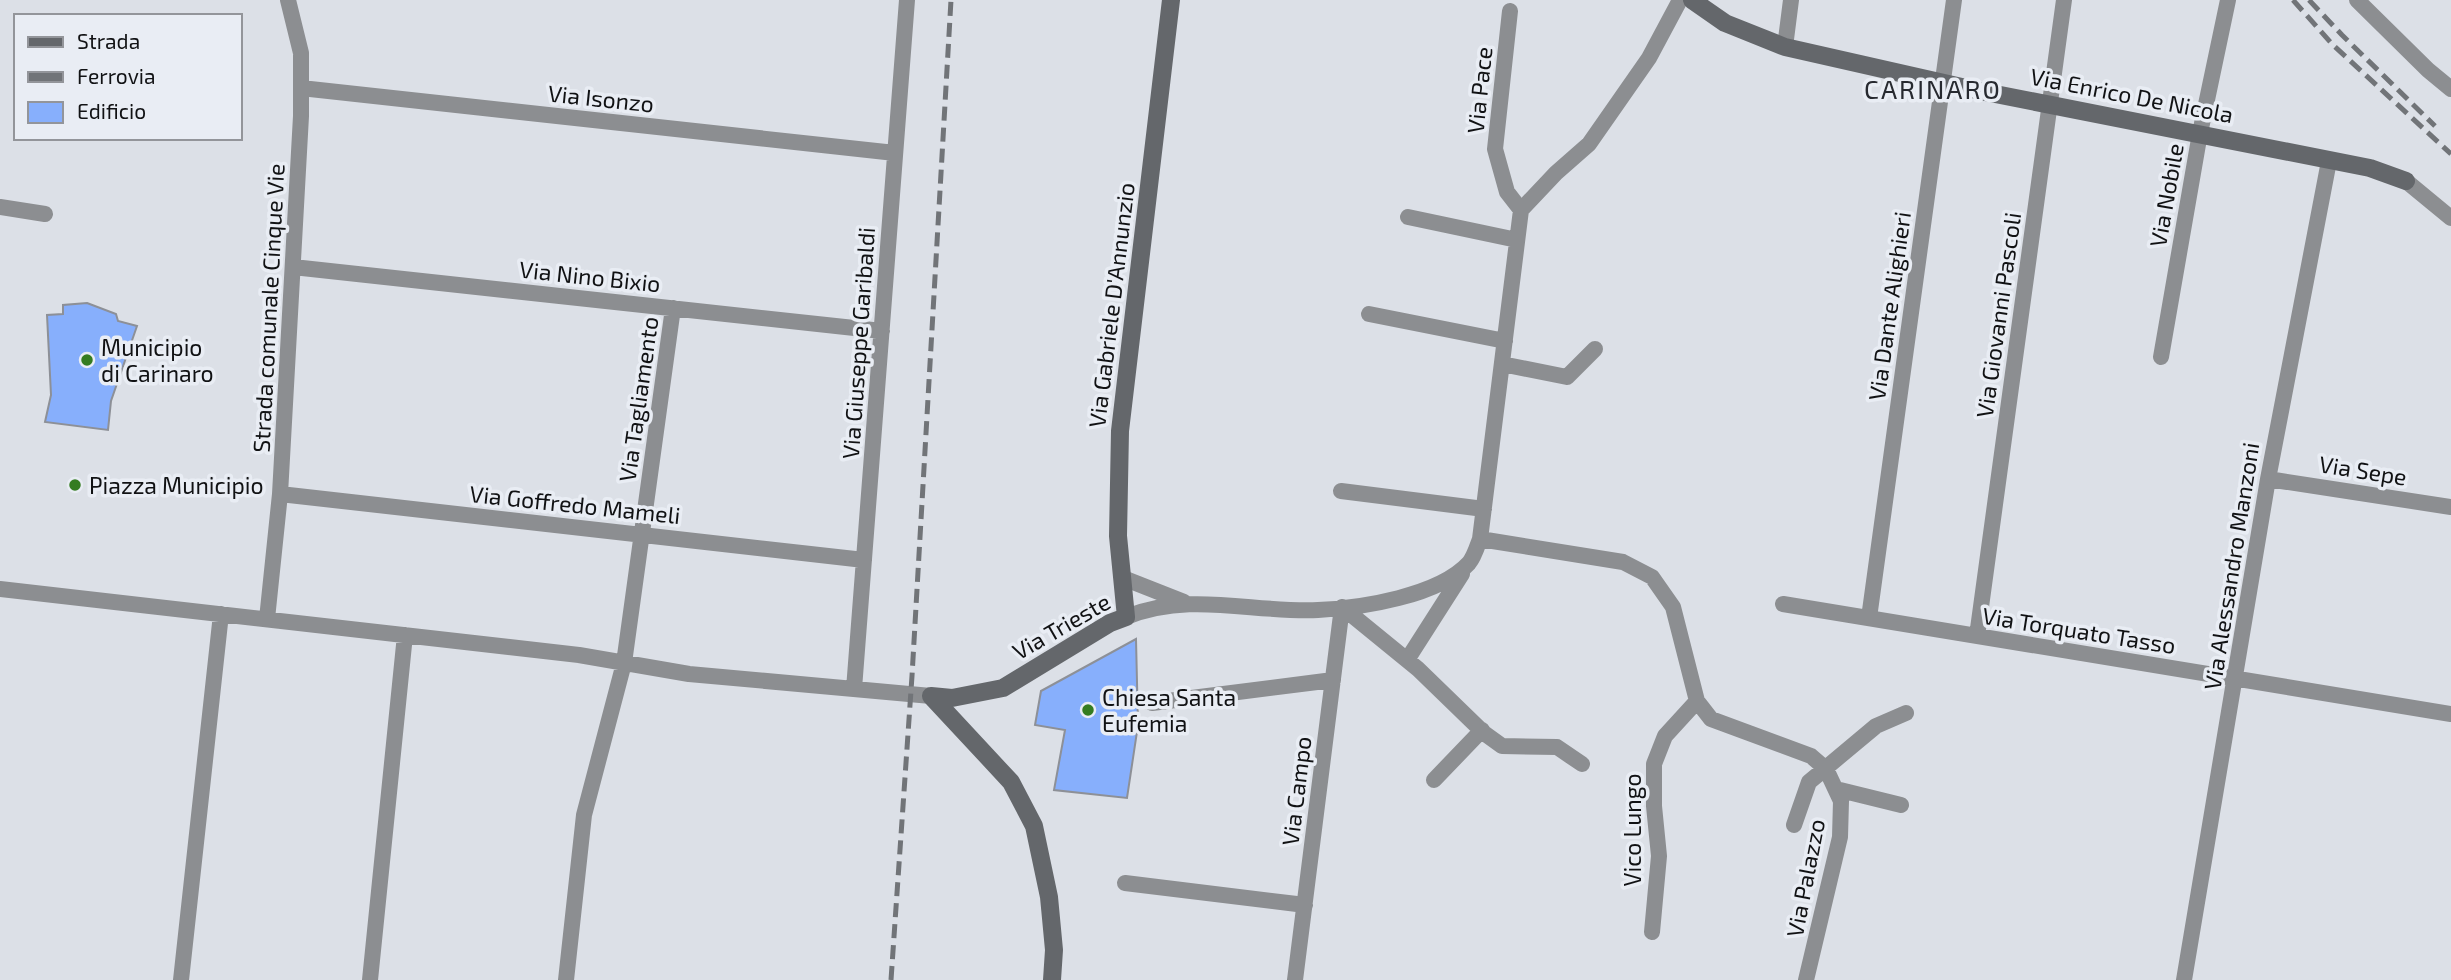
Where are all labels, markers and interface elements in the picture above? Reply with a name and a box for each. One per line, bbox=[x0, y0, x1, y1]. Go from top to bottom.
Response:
legend bbox=[14, 14, 242, 140]
text: Strada bbox=[77, 28, 140, 53]
street label: Via Pace bbox=[1461, 45, 1497, 135]
street label: Via Enrico De Nicola bbox=[2028, 62, 2236, 128]
text: Ferrovia bbox=[77, 63, 156, 88]
district label: CARINARO bbox=[1864, 73, 2002, 104]
street label: Via Isonzo bbox=[547, 79, 655, 117]
text: Edificio bbox=[77, 98, 146, 123]
street label: Via Nobile bbox=[2143, 141, 2189, 249]
street label: Strada comunale Cinque Vie bbox=[246, 163, 290, 453]
street label: Via Gabriele D'Annunzio bbox=[1082, 181, 1140, 429]
street label: Via Dante Alighieri bbox=[1862, 210, 1916, 402]
street label: Via Giovanni Pascoli bbox=[1970, 210, 2026, 420]
street label: Via Giuseppe Garibaldi bbox=[836, 226, 880, 460]
street label: Via Nino Bixio bbox=[518, 255, 662, 297]
street label: Via Tagliamento bbox=[613, 315, 663, 483]
place label: Municipio di Carinaro bbox=[101, 333, 214, 387]
marker: Municipio di Carinaro bbox=[79, 352, 95, 368]
street label: Via Alessandro Manzoni bbox=[2198, 440, 2264, 692]
street label: Via Sepe bbox=[2317, 449, 2409, 491]
place label: Piazza Municipio bbox=[89, 471, 264, 499]
marker: Piazza Municipio bbox=[67, 477, 83, 493]
street label: Via Goffredo Mameli bbox=[468, 479, 682, 529]
street label: Via Trieste bbox=[1007, 587, 1115, 665]
street label: Via Torquato Tasso bbox=[1980, 601, 2178, 659]
place label: Chiesa Santa Eufemia bbox=[1102, 683, 1236, 737]
marker: Chiesa Santa Eufemia bbox=[1080, 702, 1096, 718]
street label: Via Campo bbox=[1275, 735, 1317, 847]
street label: Vico Lungo bbox=[1618, 773, 1646, 887]
street label: Via Palazzo bbox=[1780, 817, 1830, 939]

